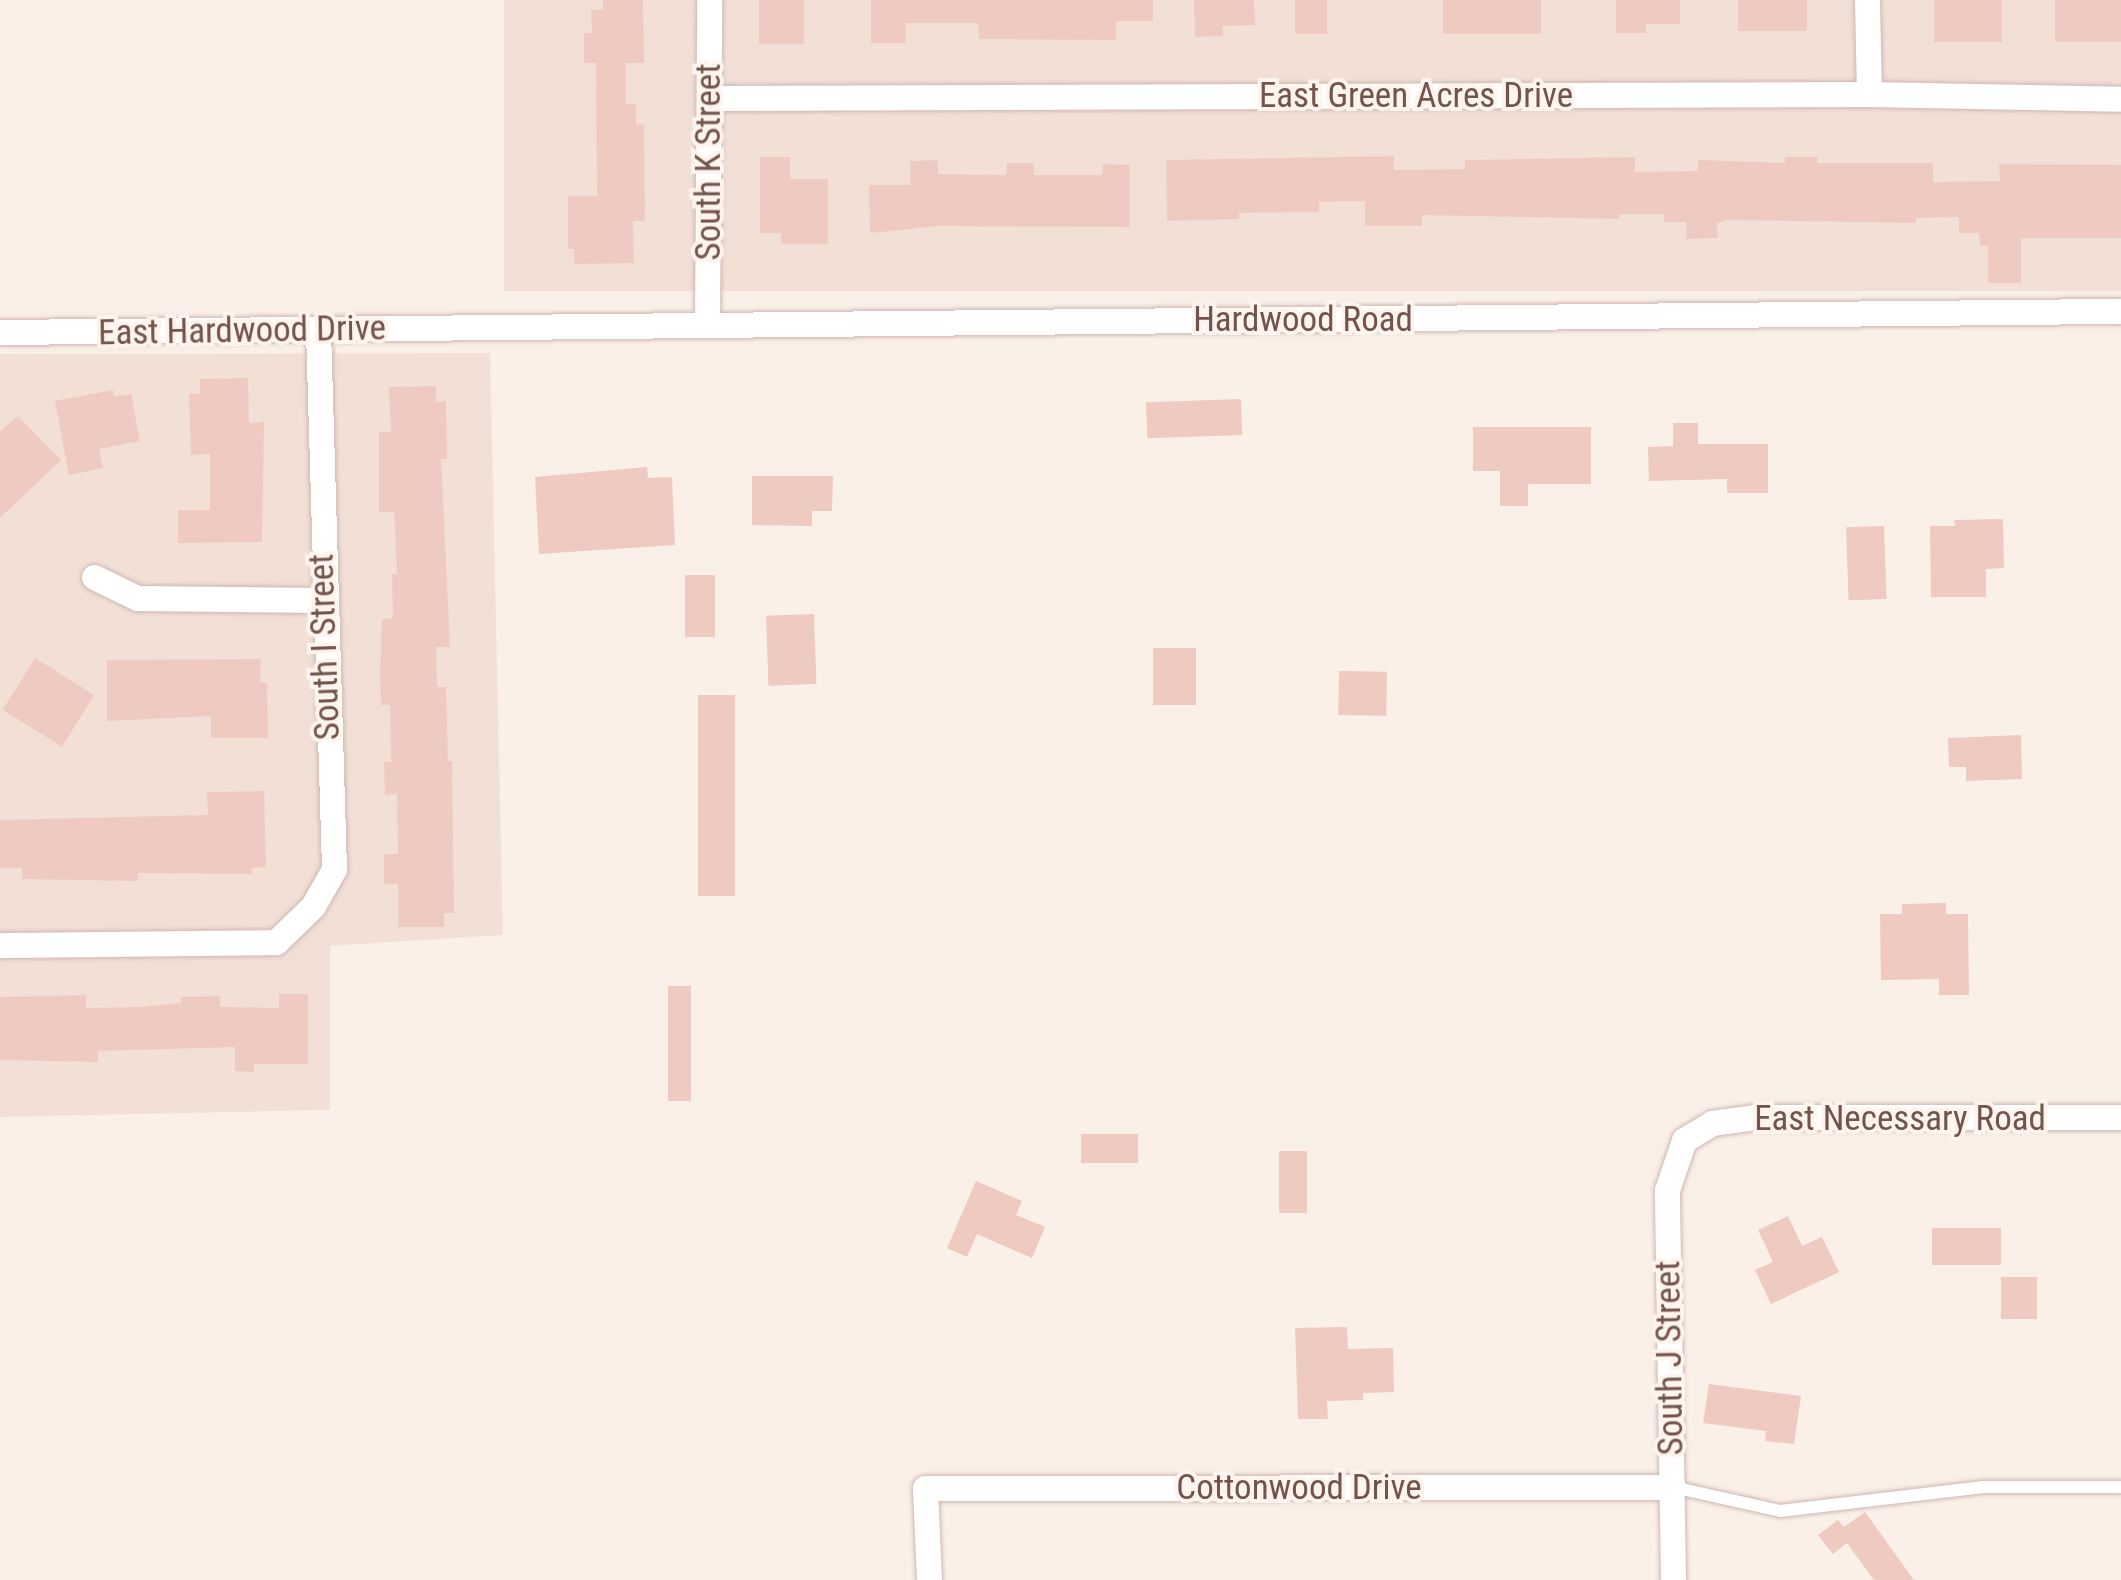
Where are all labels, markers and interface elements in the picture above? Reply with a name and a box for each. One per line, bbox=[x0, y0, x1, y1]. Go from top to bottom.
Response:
street label: South K Street bbox=[688, 63, 730, 261]
street label: East Green Acres Drive bbox=[1259, 75, 1573, 117]
street label: Hardwood Road bbox=[1193, 299, 1413, 341]
street label: East Hardwood Drive bbox=[98, 307, 386, 355]
street label: South I Street bbox=[301, 553, 349, 741]
street label: East Necessary Road bbox=[1754, 1098, 2046, 1140]
street label: South J Street bbox=[1647, 1260, 1693, 1456]
street label: Cottonwood Drive bbox=[1176, 1467, 1422, 1509]

